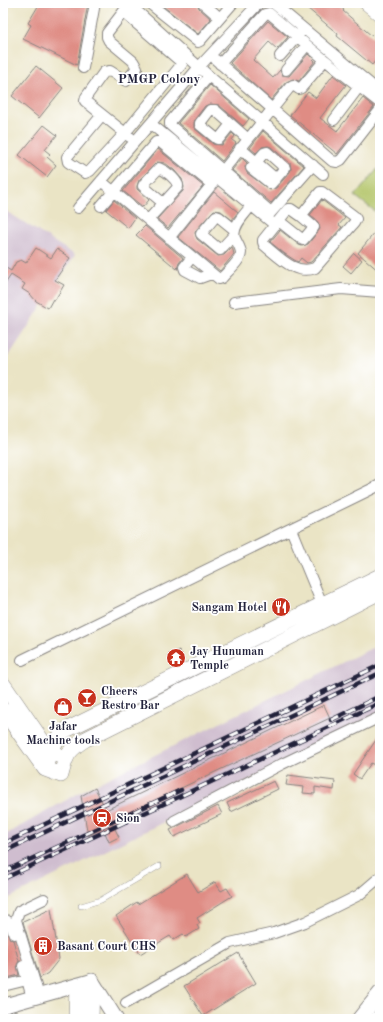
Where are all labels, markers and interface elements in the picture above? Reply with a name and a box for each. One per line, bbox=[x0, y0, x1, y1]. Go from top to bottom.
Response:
district label: PMGP Colony bbox=[118, 73, 200, 86]
restaurant icon: Sangam Hotel bbox=[270, 596, 292, 618]
place label: Sangam Hotel bbox=[191, 602, 267, 614]
place label: Jay Hunuman Temple bbox=[190, 646, 264, 672]
temple icon: Jay Hunuman Temple bbox=[165, 647, 187, 669]
place label: Cheers Restro Bar bbox=[101, 686, 159, 712]
bar icon: Cheers Restro Bar bbox=[76, 687, 98, 709]
shop icon: Jafar Machine tools bbox=[52, 696, 74, 718]
place label: Jafar Machine tools bbox=[26, 721, 100, 747]
station icon: Sion bbox=[91, 807, 113, 829]
place label: Sion bbox=[116, 813, 140, 825]
building icon: Basant Court CHS bbox=[32, 935, 54, 957]
place label: Basant Court CHS bbox=[57, 941, 156, 953]

